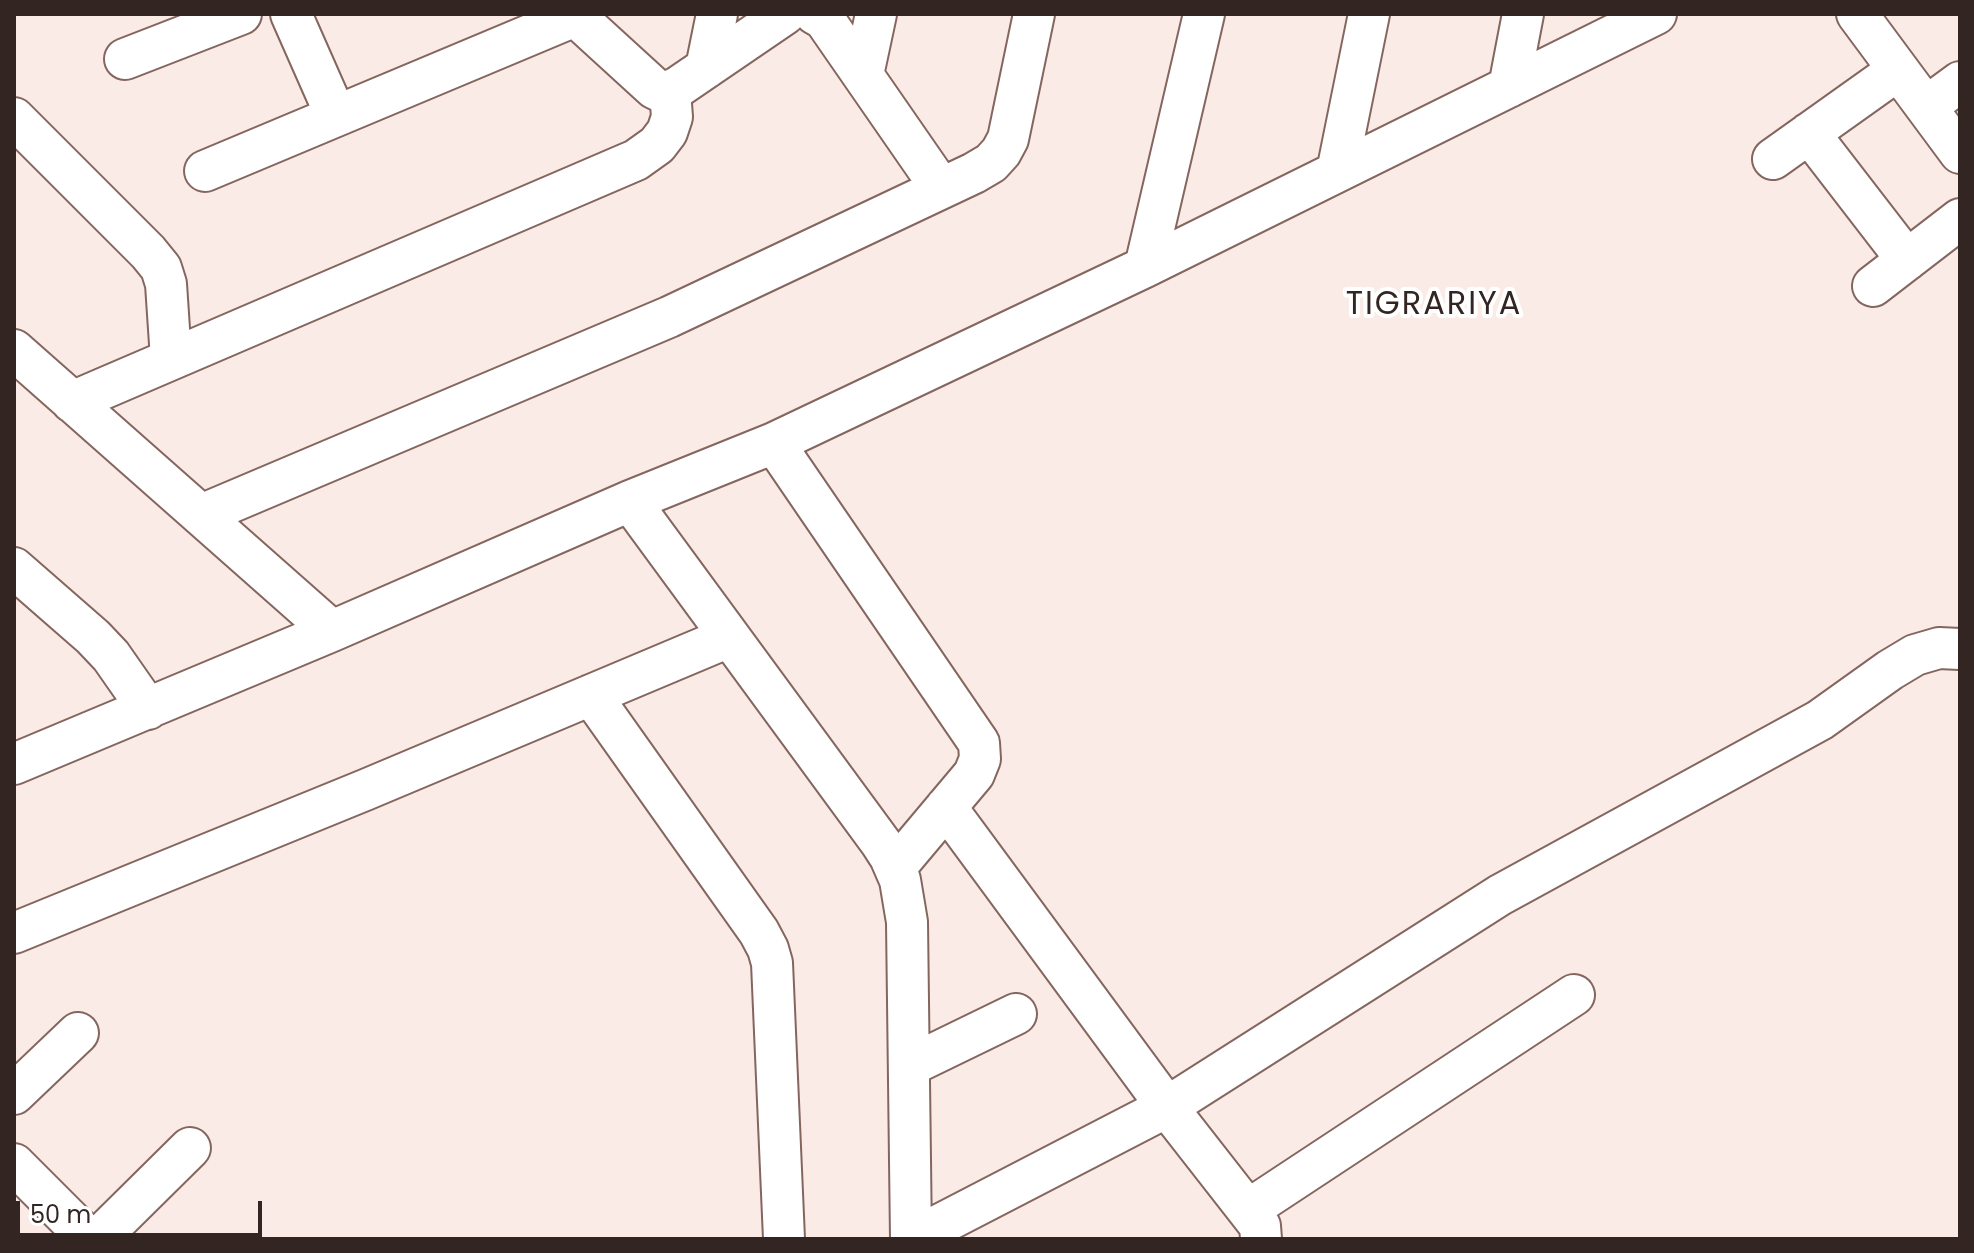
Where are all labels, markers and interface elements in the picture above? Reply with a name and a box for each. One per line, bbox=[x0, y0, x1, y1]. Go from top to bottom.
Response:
district label: TIGRARIYA bbox=[1346, 287, 1522, 325]
scale bar bbox=[20, 1185, 266, 1235]
text: 50 m bbox=[30, 1198, 91, 1231]

